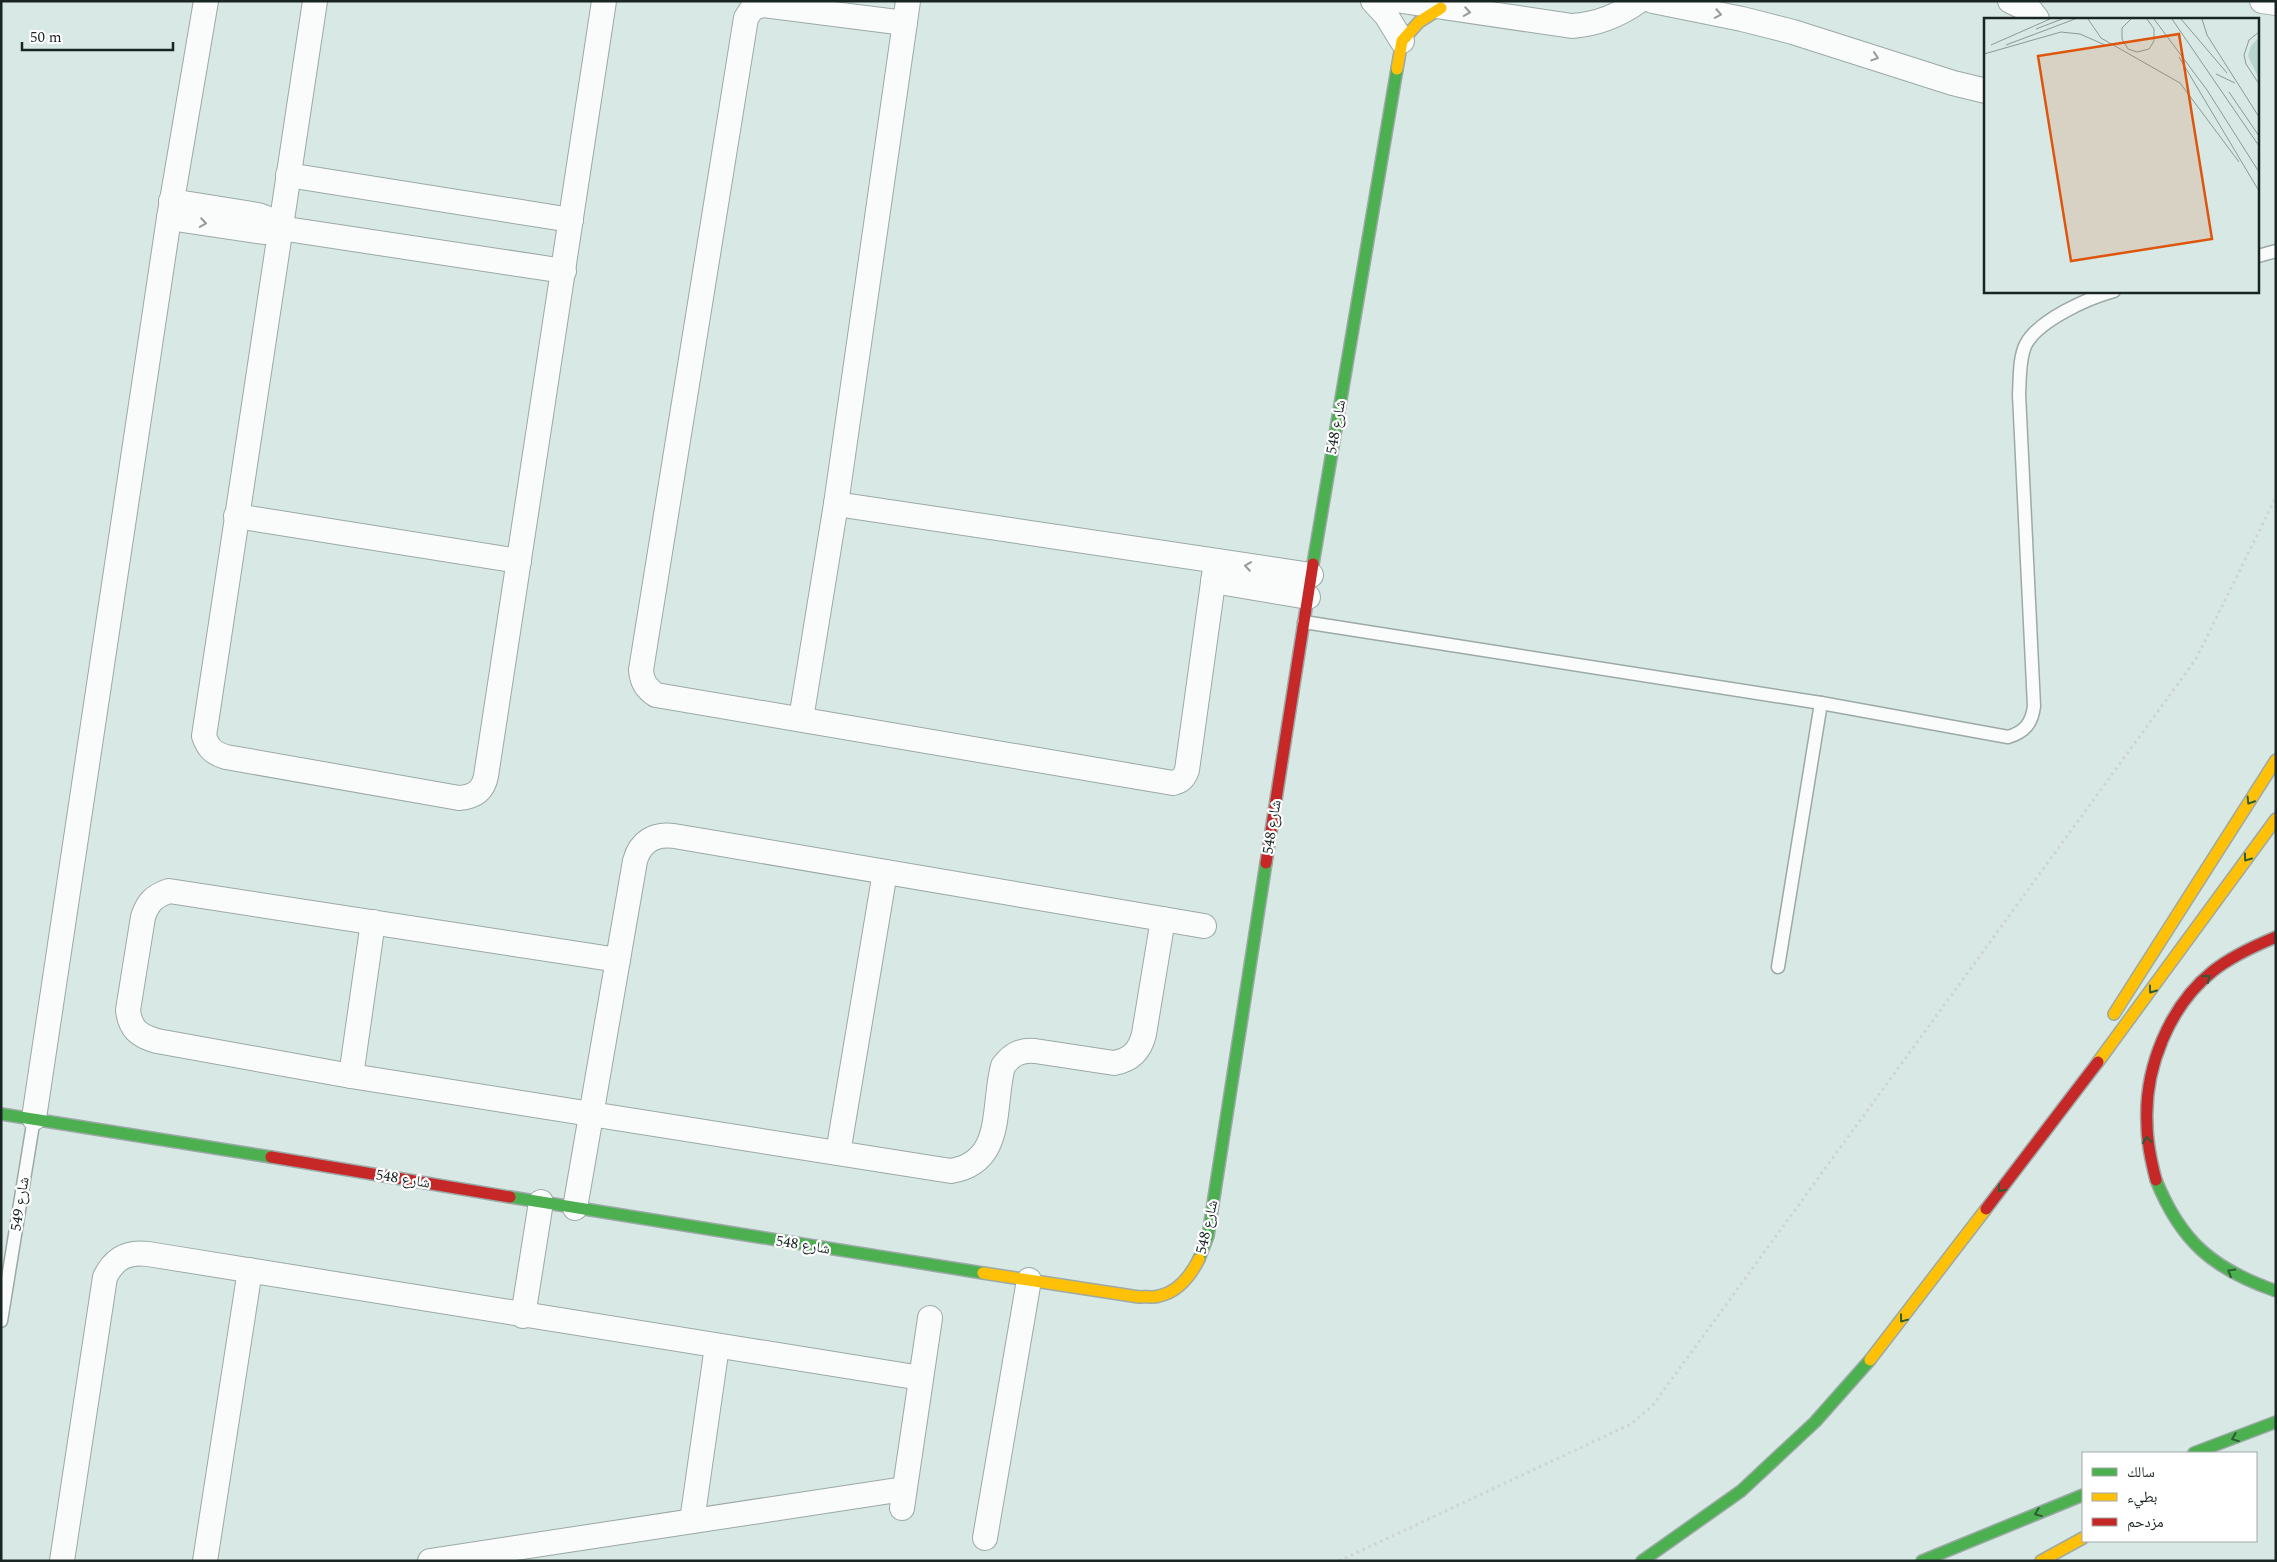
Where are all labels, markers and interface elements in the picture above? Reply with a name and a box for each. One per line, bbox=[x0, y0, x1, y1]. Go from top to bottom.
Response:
one-way arrow bbox=[1463, 6, 1471, 17]
one-way arrow bbox=[1714, 8, 1723, 19]
inset map bbox=[1984, 18, 2260, 292]
scale bar bbox=[22, 20, 174, 52]
text: 50 m bbox=[30, 26, 62, 49]
one-way arrow bbox=[1870, 51, 1879, 61]
one-way arrow bbox=[199, 217, 207, 228]
street label: شارع 548 bbox=[1320, 398, 1352, 456]
one-way arrow bbox=[1244, 561, 1252, 572]
one-way arrow bbox=[2246, 795, 2256, 804]
street label: شارع 548 bbox=[1256, 798, 1288, 856]
one-way arrow bbox=[2244, 852, 2253, 862]
one-way arrow bbox=[2201, 975, 2210, 983]
one-way arrow bbox=[2149, 984, 2158, 994]
one-way arrow bbox=[2142, 1136, 2153, 1144]
street label: شارع 548 bbox=[374, 1163, 432, 1195]
street label: شارع 549 bbox=[4, 1175, 36, 1233]
one-way arrow bbox=[1998, 1183, 2007, 1193]
street label: شارع 548 bbox=[1190, 1198, 1224, 1256]
street label: شارع 548 bbox=[774, 1229, 832, 1261]
one-way arrow bbox=[2227, 1269, 2236, 1279]
one-way arrow bbox=[1901, 1313, 1909, 1322]
one-way arrow bbox=[2231, 1432, 2240, 1442]
legend bbox=[2082, 1452, 2257, 1542]
text: سالك bbox=[2127, 1461, 2155, 1484]
text: بطيء bbox=[2127, 1486, 2157, 1509]
one-way arrow bbox=[2034, 1506, 2043, 1517]
text: مزدحم bbox=[2127, 1511, 2164, 1534]

